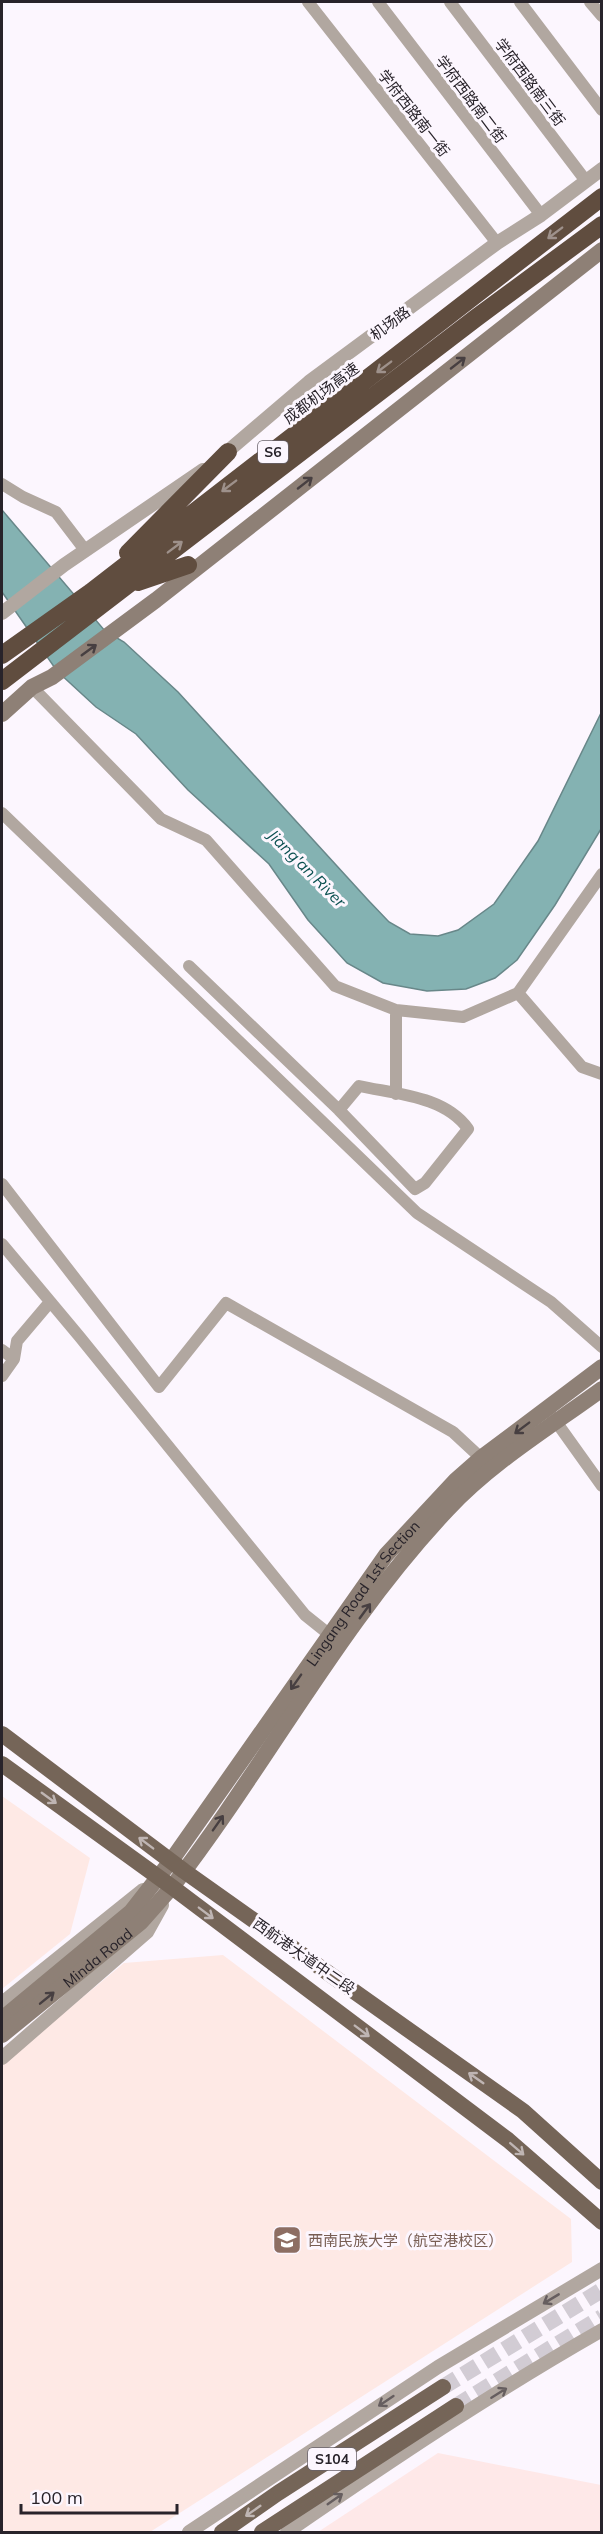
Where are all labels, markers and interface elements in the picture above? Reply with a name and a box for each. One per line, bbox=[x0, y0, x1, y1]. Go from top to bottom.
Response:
street label: 学府西路南三街 bbox=[491, 34, 569, 130]
street label: 学府西路南二街 bbox=[432, 51, 510, 147]
street label: 学府西路南一街 bbox=[374, 66, 454, 160]
one-way arrow bbox=[547, 226, 563, 239]
street label: 机场路 bbox=[366, 302, 414, 344]
one-way arrow bbox=[449, 356, 465, 369]
street label: 成都机场高速 bbox=[279, 358, 363, 428]
one-way arrow bbox=[376, 361, 392, 374]
road number: S6 bbox=[258, 441, 288, 463]
one-way arrow bbox=[297, 477, 313, 490]
one-way arrow bbox=[221, 479, 237, 492]
one-way arrow bbox=[167, 540, 183, 553]
one-way arrow bbox=[80, 644, 96, 656]
water label: Jiang'an River bbox=[262, 823, 351, 912]
one-way arrow bbox=[514, 1422, 530, 1434]
street label: Lingang Road 1st Section bbox=[302, 1516, 423, 1670]
one-way arrow bbox=[359, 1604, 371, 1620]
one-way arrow bbox=[290, 1673, 302, 1689]
one-way arrow bbox=[40, 1792, 56, 1805]
one-way arrow bbox=[212, 1815, 224, 1831]
one-way arrow bbox=[139, 1836, 155, 1849]
one-way arrow bbox=[198, 1907, 214, 1920]
street label: 西航港大道中二段 bbox=[249, 1914, 359, 1998]
street label: Minda Road bbox=[59, 1924, 136, 1991]
one-way arrow bbox=[39, 1992, 55, 2005]
one-way arrow bbox=[354, 2024, 370, 2037]
one-way arrow bbox=[469, 2072, 485, 2084]
one-way arrow bbox=[509, 2141, 525, 2155]
school or university icon: 西南民族大学（航空港校区） bbox=[271, 2224, 303, 2256]
place label: 西南民族大学（航空港校区） bbox=[308, 2231, 503, 2250]
one-way arrow bbox=[543, 2293, 560, 2305]
one-way arrow bbox=[490, 2387, 507, 2400]
one-way arrow bbox=[377, 2395, 394, 2408]
road number: S104 bbox=[308, 2448, 356, 2470]
scale bar bbox=[21, 2477, 177, 2515]
text: 100 m bbox=[30, 2486, 83, 2509]
one-way arrow bbox=[326, 2493, 343, 2505]
one-way arrow bbox=[245, 2505, 261, 2517]

